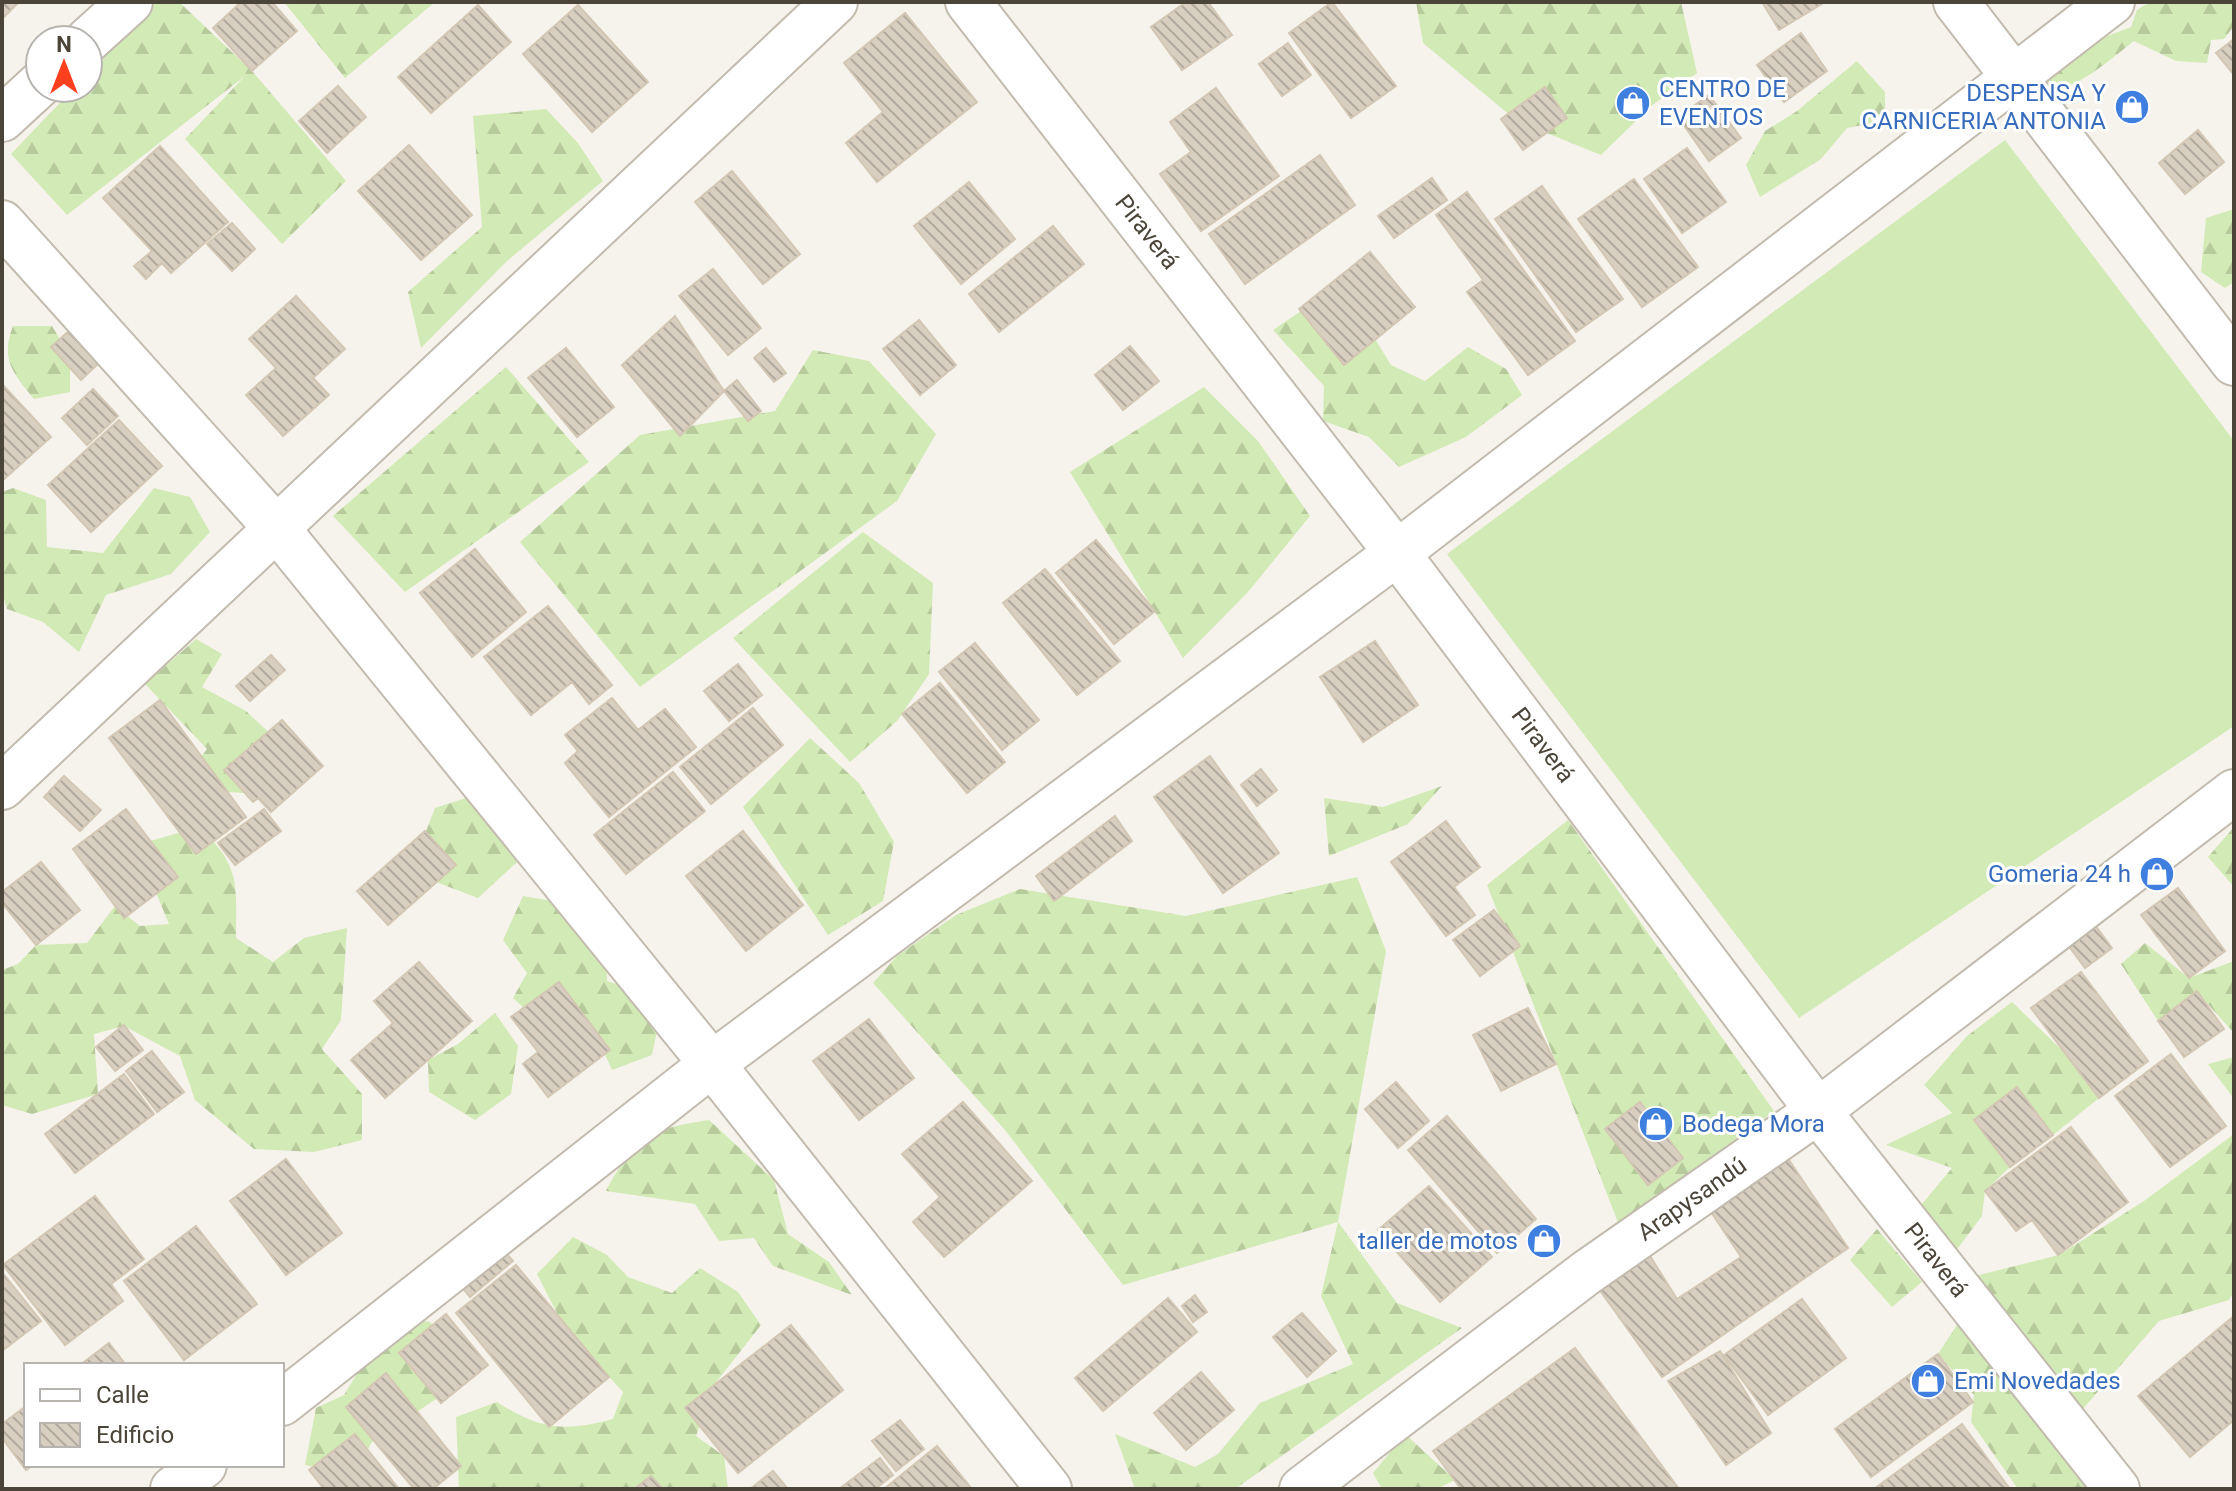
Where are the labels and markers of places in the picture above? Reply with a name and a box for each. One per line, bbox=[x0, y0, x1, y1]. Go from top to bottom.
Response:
place label: CENTRO DE EVENTOS bbox=[1659, 75, 1786, 131]
place label: DESPENSA Y CARNICERIA ANTONIA bbox=[1861, 79, 2107, 135]
shop icon: CENTRO DE EVENTOS bbox=[1614, 84, 1652, 122]
shop icon: DESPENSA Y CARNICERIA ANTONIA bbox=[2113, 88, 2151, 126]
shop icon: Gomeria 24 h bbox=[2138, 855, 2176, 893]
place label: Gomeria 24 h bbox=[1988, 860, 2131, 888]
shop icon: Bodega Mora bbox=[1637, 1105, 1675, 1143]
place label: Bodega Mora bbox=[1682, 1110, 1825, 1138]
shop icon: taller de motos bbox=[1525, 1222, 1563, 1260]
place label: taller de motos bbox=[1358, 1227, 1518, 1255]
shop icon: Emi Novedades bbox=[1909, 1362, 1947, 1400]
place label: Emi Novedades bbox=[1954, 1367, 2121, 1395]

